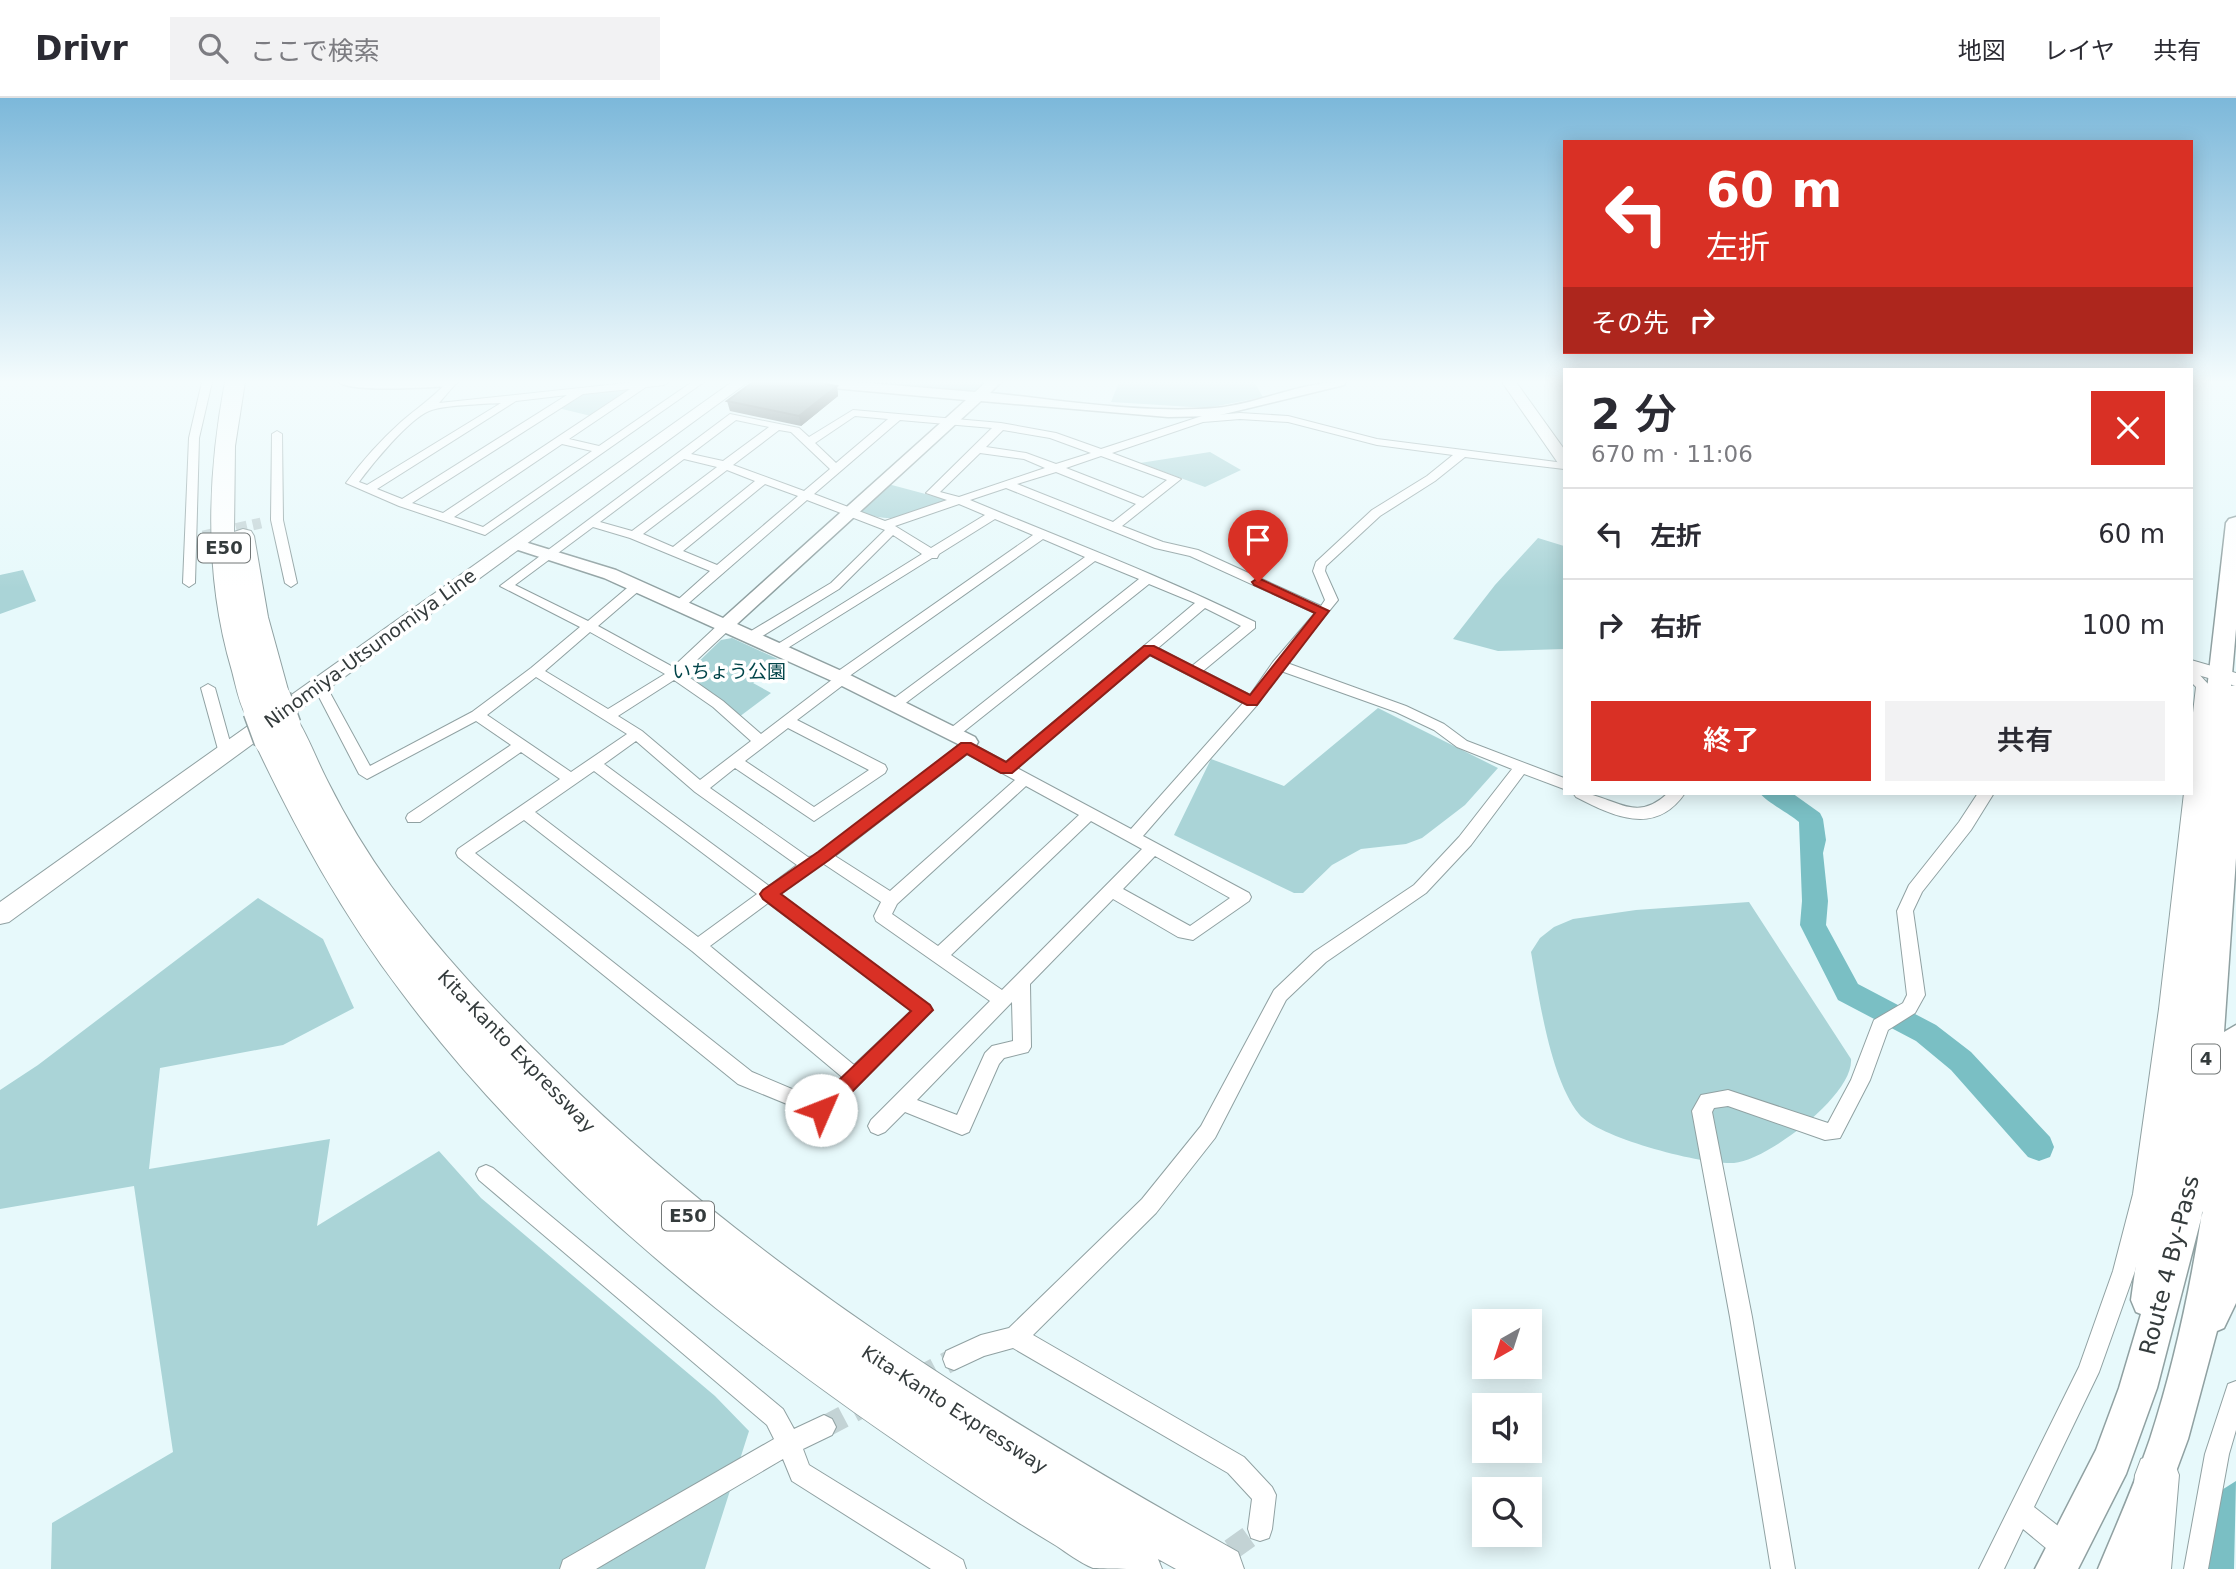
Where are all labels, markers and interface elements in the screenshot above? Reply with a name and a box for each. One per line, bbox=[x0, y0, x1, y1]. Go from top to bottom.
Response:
search box bbox=[170, 17, 660, 80]
text: Drivr bbox=[35, 29, 128, 68]
icon: search bbox=[194, 29, 232, 67]
text: ここで検索 bbox=[250, 36, 380, 66]
text: 地図 bbox=[1958, 37, 2006, 65]
text: レイヤ bbox=[2044, 37, 2115, 65]
text: 共有 bbox=[2153, 37, 2201, 65]
text: 60 m bbox=[1706, 162, 1842, 219]
icon: left bbox=[1591, 168, 1682, 259]
text: 左折 bbox=[1706, 228, 1770, 266]
icon: right bbox=[1683, 301, 1721, 339]
text: その先 bbox=[1591, 308, 1669, 338]
text: 2 分 bbox=[1591, 390, 1677, 439]
button: close bbox=[2091, 391, 2165, 465]
text: 670 m · 11:06 bbox=[1591, 441, 1753, 467]
pin bbox=[1228, 510, 1288, 582]
icon: left bbox=[1591, 515, 1629, 553]
text: 60 m bbox=[2098, 519, 2165, 549]
icon: arrive bbox=[1239, 521, 1277, 559]
text: 左折 bbox=[1650, 521, 1702, 551]
road number: E50 bbox=[198, 534, 250, 562]
street label: Ninomiya-Utsunomiya Line bbox=[260, 564, 480, 732]
icon: right bbox=[1591, 606, 1629, 644]
text: 100 m bbox=[2082, 610, 2165, 640]
text: 右折 bbox=[1650, 612, 1702, 642]
park label: いちょう公園 bbox=[672, 660, 786, 682]
button: 終了 bbox=[1591, 701, 1871, 781]
button: 共有 bbox=[1885, 701, 2165, 781]
street label: Kita-Kanto Expressway bbox=[434, 965, 600, 1137]
road number: 4 bbox=[2192, 1044, 2220, 1074]
position arrow bbox=[784, 1073, 858, 1147]
street label: Route 4 By-Pass bbox=[2134, 1172, 2204, 1358]
road number: E50 bbox=[662, 1202, 714, 1231]
north arrow bbox=[1472, 1309, 1542, 1379]
map controls bbox=[1472, 1309, 1542, 1547]
street label: Kita-Kanto Expressway bbox=[858, 1341, 1052, 1477]
button: sound bbox=[1472, 1393, 1542, 1463]
button: search bbox=[1472, 1477, 1542, 1547]

